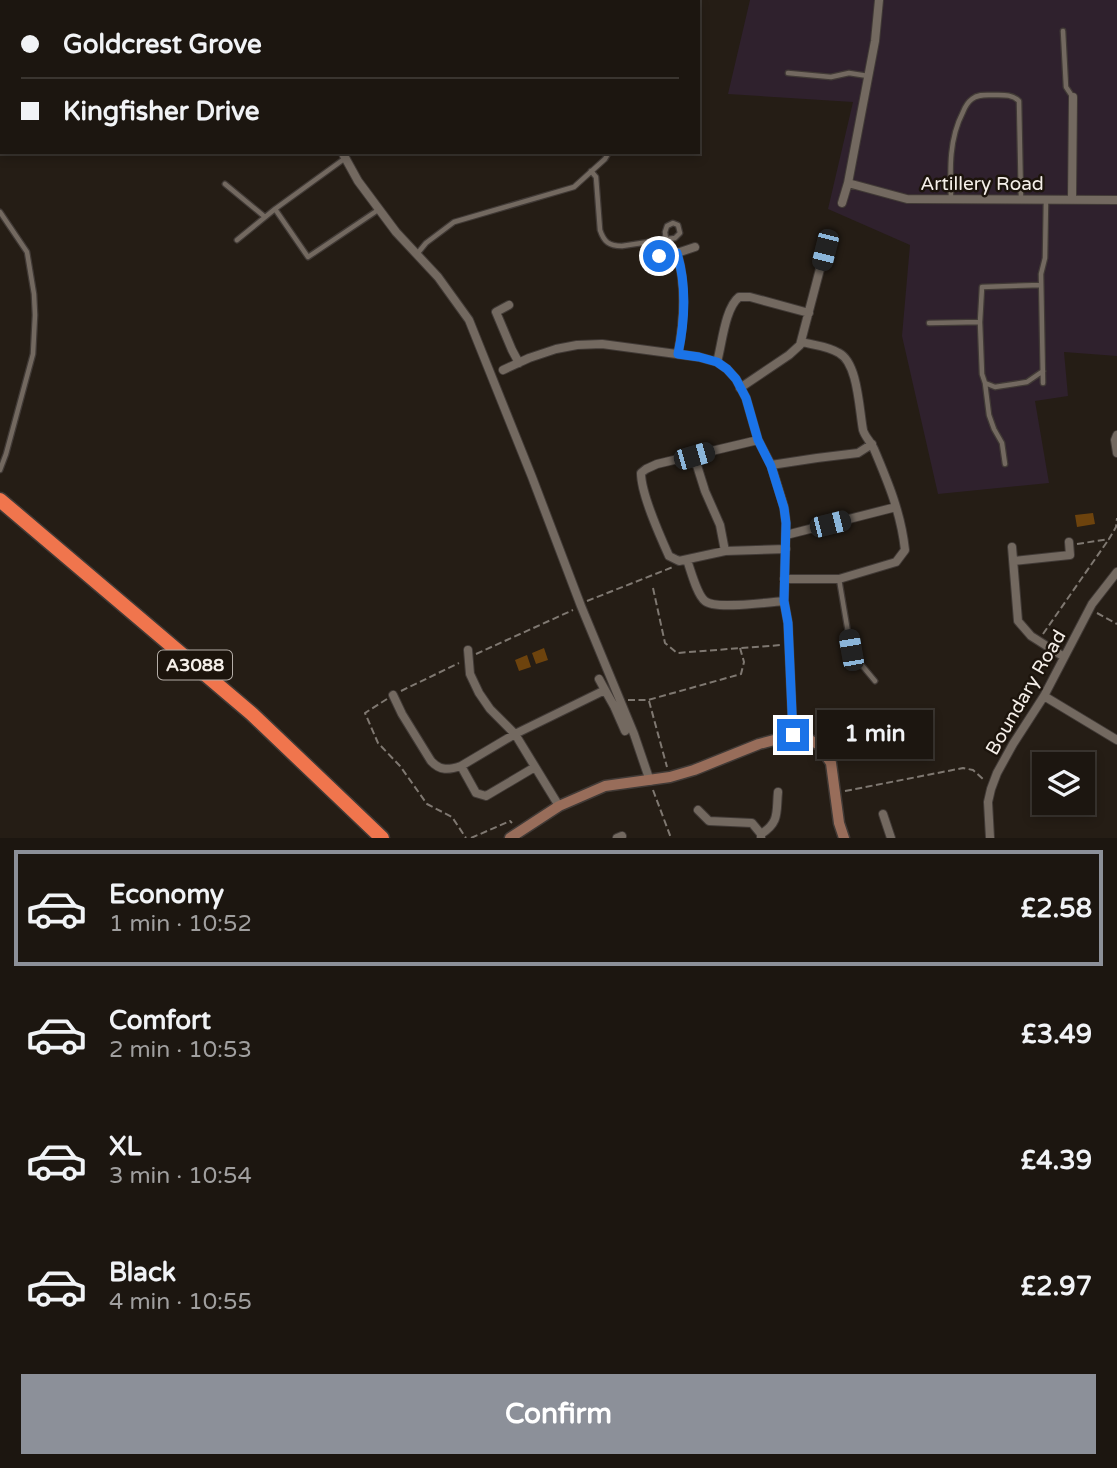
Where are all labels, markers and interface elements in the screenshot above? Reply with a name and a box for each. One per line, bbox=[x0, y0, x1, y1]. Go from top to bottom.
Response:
text: Goldcrest Grove bbox=[63, 29, 262, 60]
text: Kingfisher Drive bbox=[63, 96, 259, 127]
street label: Artillery Road bbox=[920, 173, 1044, 195]
car bbox=[810, 227, 841, 273]
route start bbox=[643, 240, 675, 272]
car bbox=[671, 440, 718, 472]
car bbox=[808, 509, 853, 539]
street label: Boundary Road bbox=[981, 626, 1071, 759]
car bbox=[838, 627, 865, 673]
road number: A3088 bbox=[158, 650, 232, 680]
callout: 1 min bbox=[818, 710, 933, 760]
route end bbox=[777, 719, 809, 751]
text: 1 min bbox=[844, 720, 906, 748]
map controls bbox=[1032, 752, 1095, 815]
button: layers bbox=[1032, 752, 1095, 815]
icon: car bbox=[25, 877, 88, 940]
text: Economy bbox=[109, 879, 224, 910]
text: £2.58 bbox=[1021, 893, 1092, 924]
text: 1 min · 10:52 bbox=[109, 910, 252, 938]
icon: car bbox=[25, 1003, 88, 1066]
text: Comfort bbox=[109, 1005, 211, 1036]
text: £3.49 bbox=[1021, 1019, 1092, 1050]
text: 2 min · 10:53 bbox=[109, 1036, 252, 1064]
icon: car bbox=[25, 1129, 88, 1192]
text: XL bbox=[109, 1131, 141, 1162]
text: £4.39 bbox=[1021, 1145, 1092, 1176]
text: 3 min · 10:54 bbox=[109, 1162, 252, 1190]
icon: car bbox=[25, 1255, 88, 1318]
text: Black bbox=[109, 1257, 176, 1288]
text: £2.97 bbox=[1021, 1271, 1092, 1302]
text: 4 min · 10:55 bbox=[109, 1288, 252, 1316]
button: Confirm bbox=[21, 1374, 1096, 1454]

